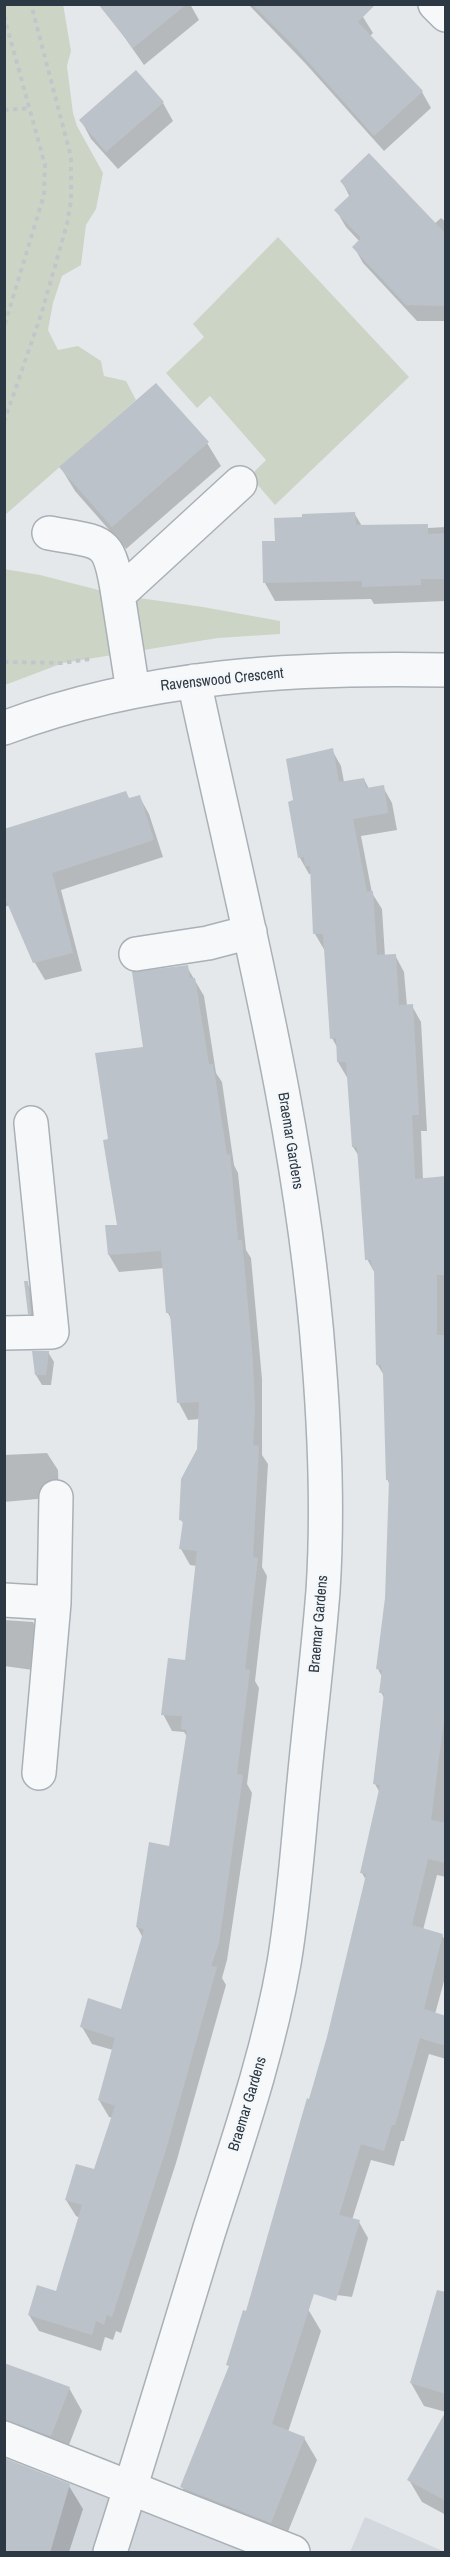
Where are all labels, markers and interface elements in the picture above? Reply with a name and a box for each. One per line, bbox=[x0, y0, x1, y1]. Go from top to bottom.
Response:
street label: Ravenswood Crescent bbox=[160, 665, 284, 695]
street label: Braemar Gardens bbox=[273, 1091, 307, 1191]
street label: Braemar Gardens bbox=[306, 1575, 332, 1673]
street label: Braemar Gardens bbox=[225, 2055, 271, 2153]

